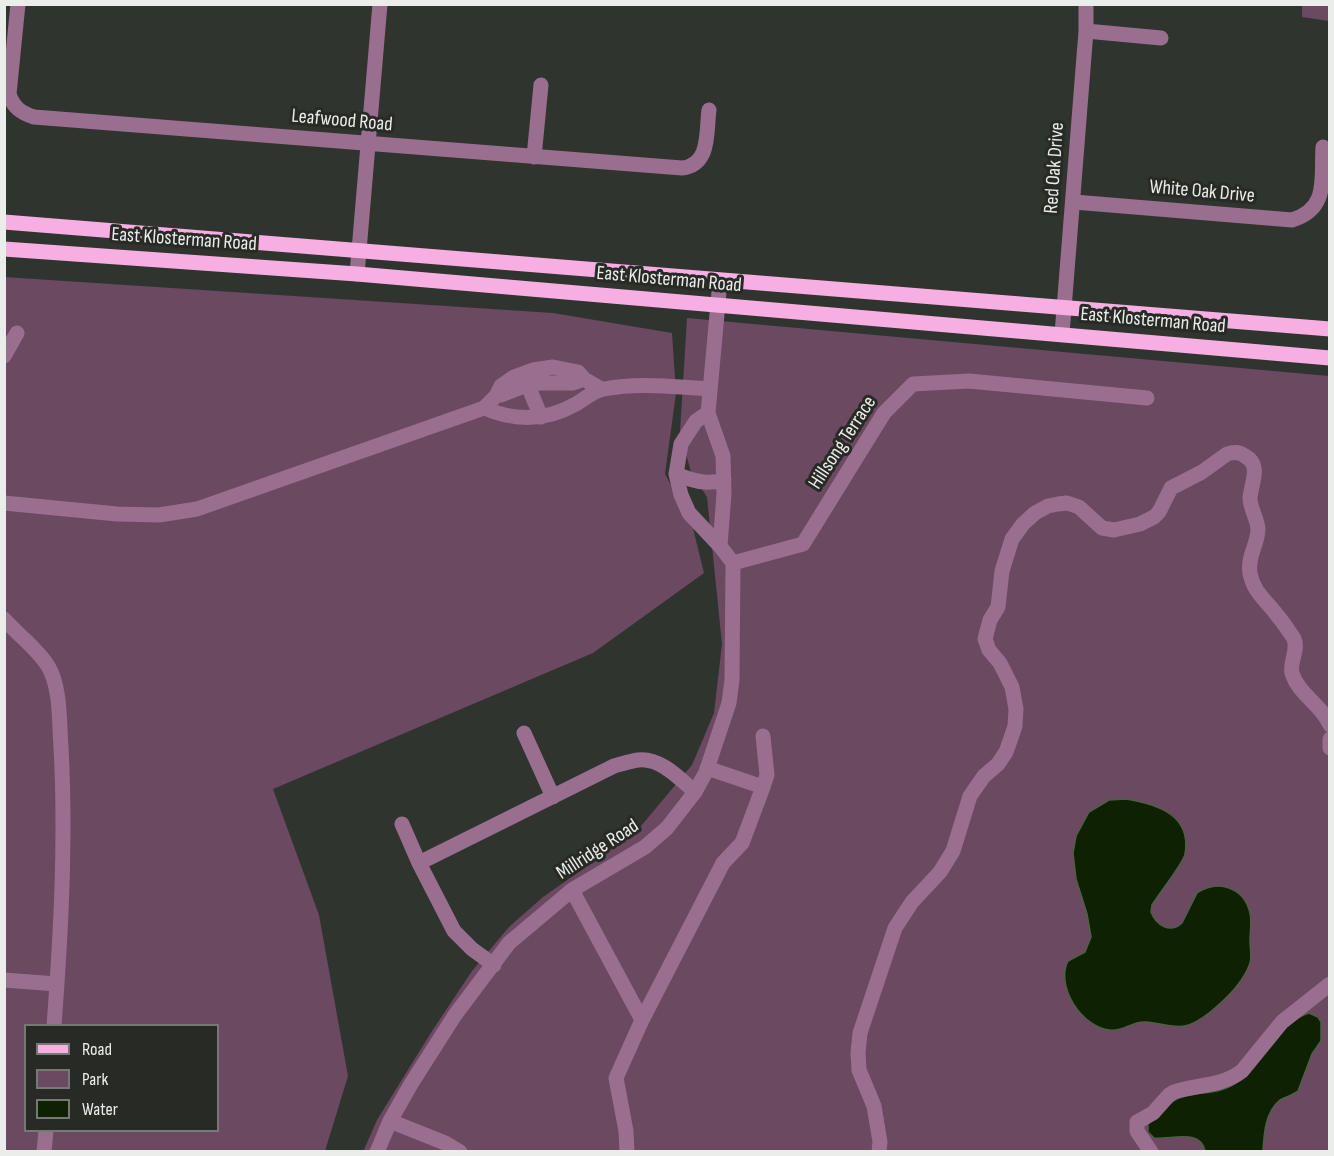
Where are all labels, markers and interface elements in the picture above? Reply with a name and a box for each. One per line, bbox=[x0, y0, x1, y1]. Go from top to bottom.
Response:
street label: Leafwood Road bbox=[291, 105, 393, 137]
street label: Red Oak Drive bbox=[1040, 121, 1070, 215]
street label: White Oak Drive bbox=[1148, 175, 1256, 209]
street label: East Klosterman Road bbox=[110, 223, 258, 257]
street label: East Klosterman Road bbox=[595, 262, 743, 298]
street label: East Klosterman Road bbox=[1079, 303, 1227, 339]
street label: Hillsong Terrace bbox=[804, 392, 882, 494]
street label: Millridge Road bbox=[552, 815, 644, 885]
legend bbox=[24, 1024, 219, 1132]
text: Road bbox=[82, 1039, 112, 1060]
text: Park bbox=[82, 1069, 108, 1090]
text: Water bbox=[82, 1099, 118, 1120]

